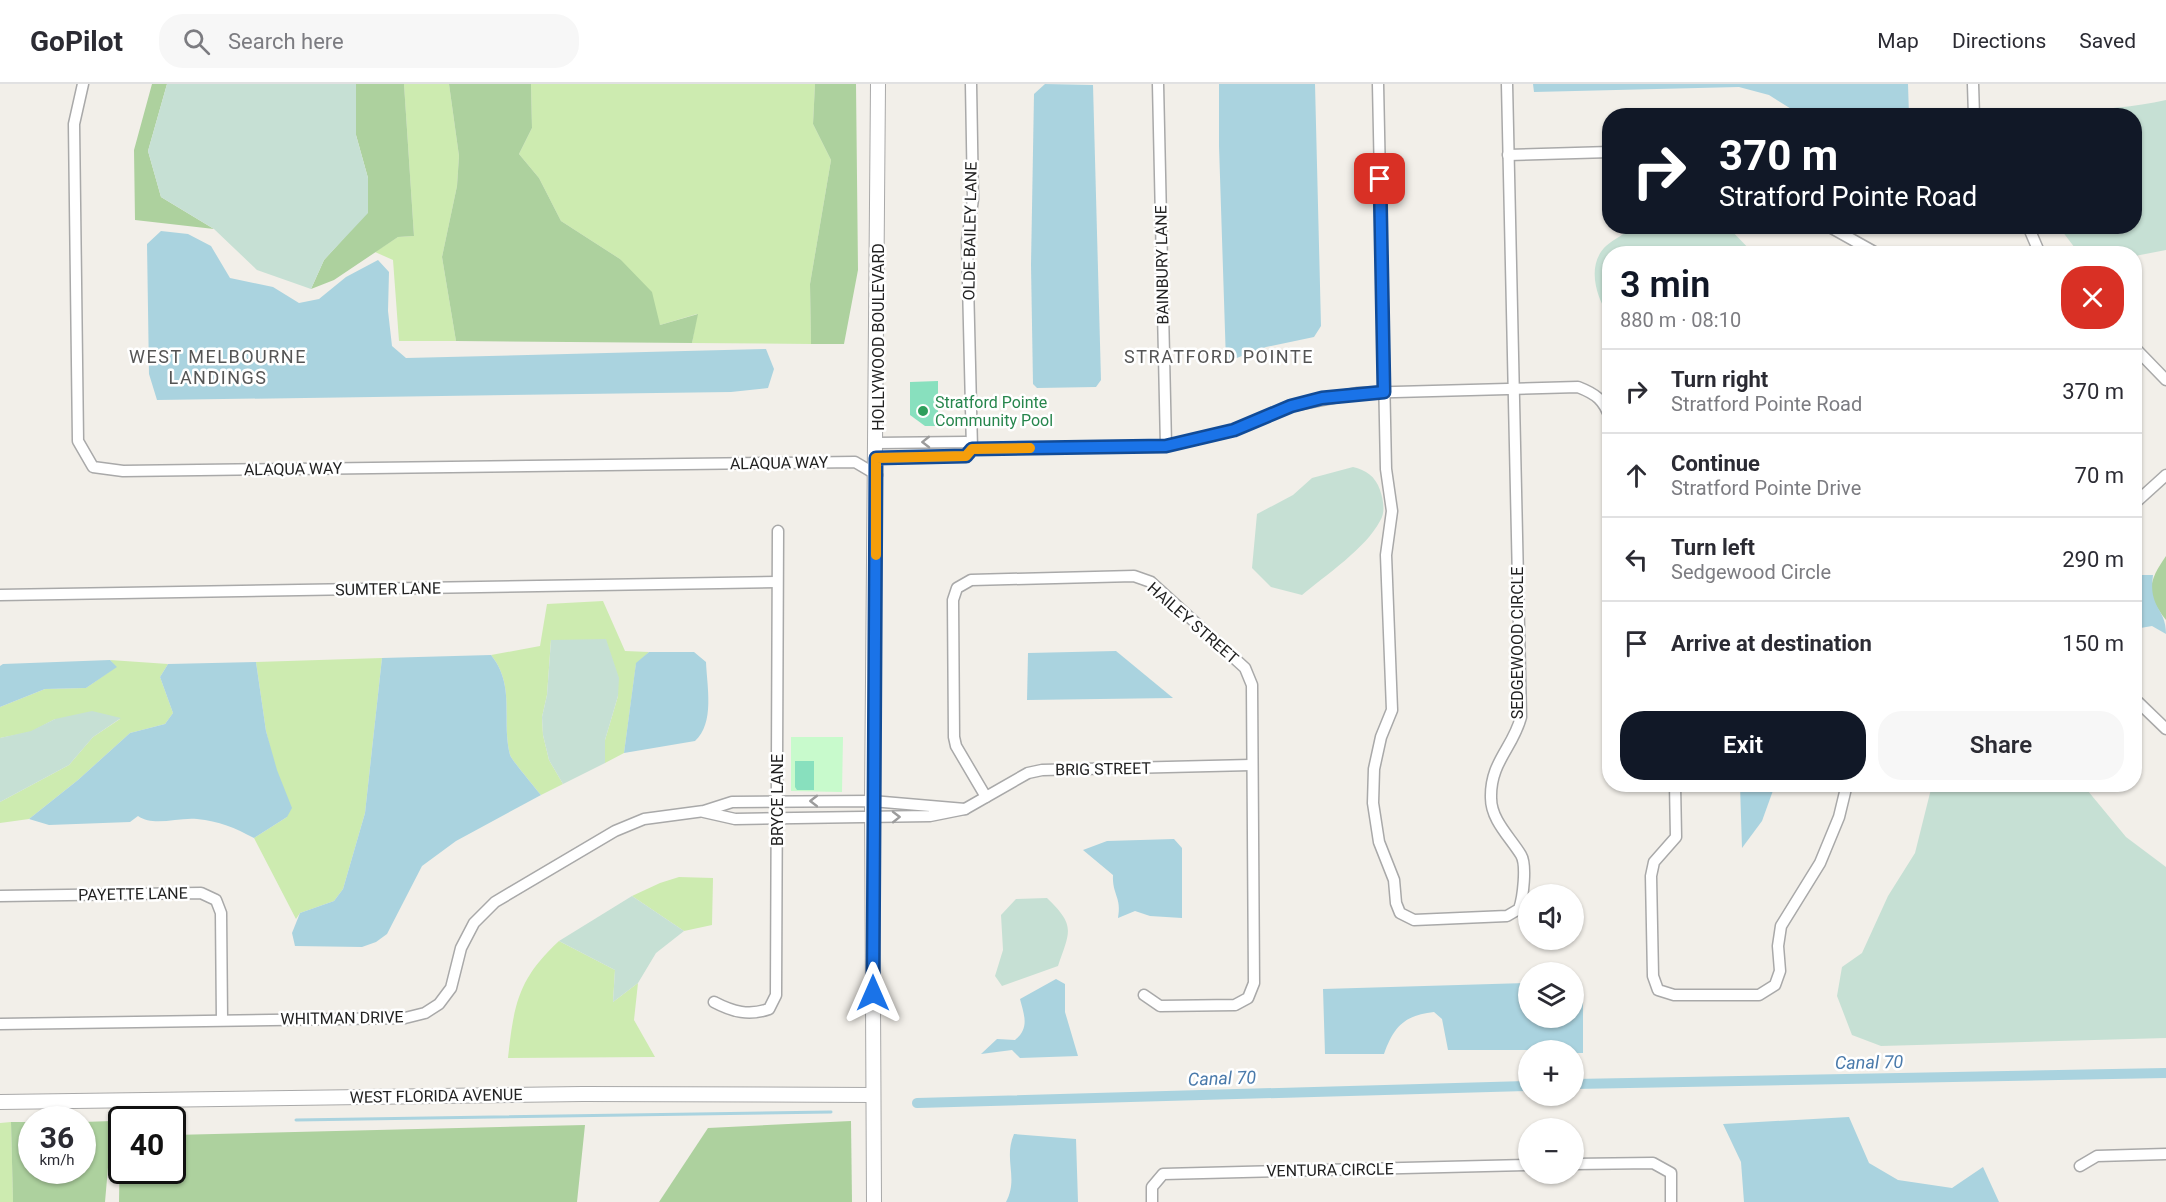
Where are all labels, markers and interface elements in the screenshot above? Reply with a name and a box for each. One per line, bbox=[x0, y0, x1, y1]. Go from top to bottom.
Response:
search box bbox=[159, 14, 579, 68]
text: GoPilot bbox=[30, 25, 123, 58]
icon: search bbox=[180, 25, 213, 58]
text: Search here bbox=[228, 29, 344, 54]
text: Map bbox=[1877, 29, 1919, 53]
text: Directions bbox=[1952, 29, 2046, 53]
text: Saved bbox=[2079, 29, 2136, 53]
text: 370 m bbox=[1719, 131, 1838, 180]
icon: right bbox=[1620, 132, 1698, 210]
pin bbox=[1354, 153, 1405, 204]
street label: OLDE BAILEY LANE bbox=[959, 161, 981, 301]
icon: arrive bbox=[1363, 162, 1396, 195]
text: Stratford Pointe Road bbox=[1719, 181, 1977, 213]
street label: BAINBURY LANE bbox=[1151, 205, 1173, 325]
street label: HOLLYWOOD BOULEVARD bbox=[869, 243, 888, 431]
text: 3 min bbox=[1620, 264, 1710, 306]
button: close bbox=[2061, 266, 2124, 329]
text: 880 m · 08:10 bbox=[1620, 308, 1741, 332]
district label: WEST MELBOURNE LANDINGS bbox=[129, 346, 307, 388]
district label: STRATFORD POINTE bbox=[1124, 346, 1314, 367]
text: Turn right bbox=[1671, 367, 1768, 392]
icon: right bbox=[1620, 375, 1653, 408]
text: 370 m bbox=[2062, 379, 2124, 404]
text: Stratford Pointe Road bbox=[1671, 392, 1862, 416]
place label: Stratford Pointe Community Pool bbox=[935, 393, 1053, 430]
marker: Stratford Pointe Community Pool bbox=[916, 404, 930, 418]
one-way arrow bbox=[922, 436, 931, 449]
text: Continue bbox=[1671, 451, 1760, 476]
street label: ALAQUA WAY bbox=[730, 453, 829, 473]
street label: ALAQUA WAY bbox=[244, 459, 343, 479]
icon: ahead bbox=[1620, 459, 1653, 492]
text: 70 m bbox=[2075, 463, 2124, 488]
text: Stratford Pointe Drive bbox=[1671, 476, 1861, 500]
text: Turn left bbox=[1671, 535, 1755, 560]
icon: left bbox=[1620, 543, 1653, 576]
text: 290 m bbox=[2062, 547, 2124, 572]
text: Sedgewood Circle bbox=[1671, 560, 1831, 584]
street label: SEDGEWOOD CIRCLE bbox=[1508, 567, 1527, 719]
street label: HAILEY STREET bbox=[1144, 578, 1243, 668]
street label: SUMTER LANE bbox=[335, 579, 441, 599]
icon: arrive bbox=[1620, 627, 1653, 660]
text: Arrive at destination bbox=[1671, 631, 1872, 656]
text: 150 m bbox=[2062, 631, 2124, 656]
button: Exit bbox=[1620, 711, 1866, 780]
button: Share bbox=[1878, 711, 2124, 780]
street label: BRYCE LANE bbox=[768, 754, 787, 846]
street label: BRIG STREET bbox=[1055, 759, 1152, 779]
one-way arrow bbox=[809, 795, 818, 807]
one-way arrow bbox=[891, 811, 900, 823]
street label: PAYETTE LANE bbox=[78, 884, 188, 904]
map controls bbox=[1518, 884, 1584, 1184]
button: sound bbox=[1518, 884, 1584, 950]
position arrow bbox=[841, 961, 905, 1025]
button: layers bbox=[1518, 962, 1584, 1028]
street label: WHITMAN DRIVE bbox=[280, 1007, 404, 1029]
button: + bbox=[1518, 1040, 1584, 1106]
water label: Canal 70 bbox=[1835, 1051, 1904, 1073]
water label: Canal 70 bbox=[1188, 1066, 1257, 1090]
street label: WEST FLORIDA AVENUE bbox=[349, 1085, 523, 1107]
speed limit sign: 40 bbox=[108, 1106, 186, 1184]
button: − bbox=[1518, 1118, 1584, 1184]
text: 36 bbox=[40, 1120, 74, 1155]
text: km/h bbox=[39, 1151, 75, 1169]
street label: VENTURA CIRCLE bbox=[1266, 1159, 1394, 1181]

